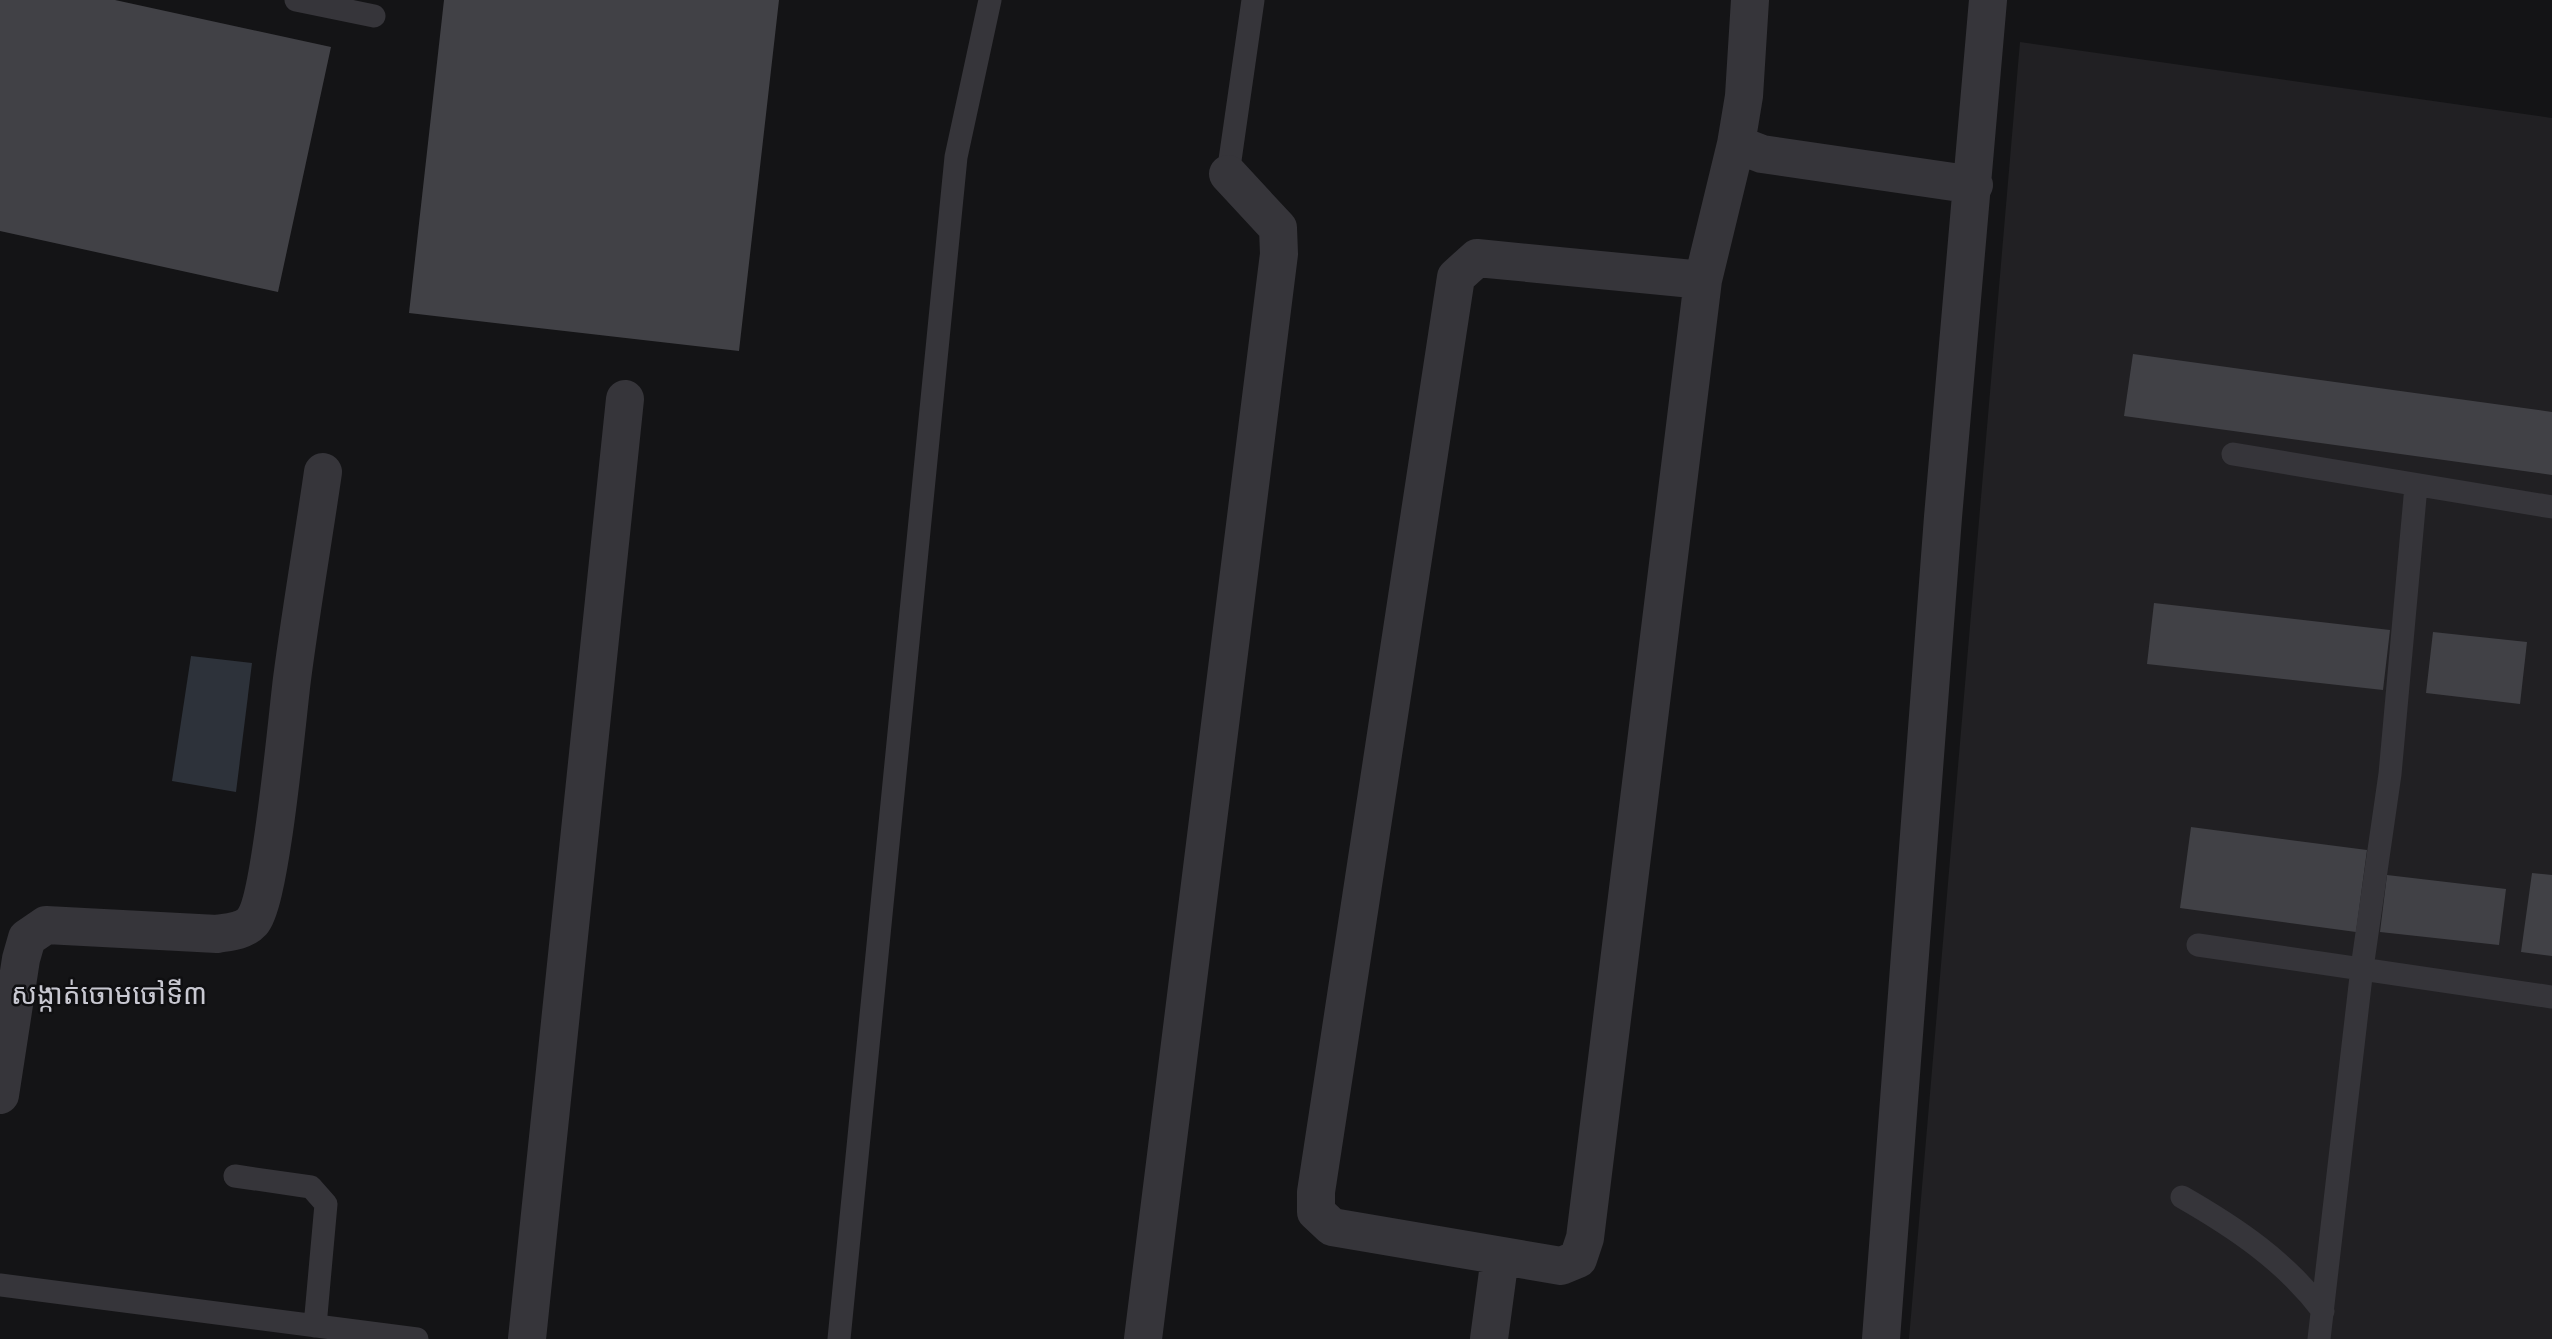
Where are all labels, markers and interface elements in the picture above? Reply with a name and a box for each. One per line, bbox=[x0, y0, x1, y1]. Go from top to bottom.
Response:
district label: សង្កាត់ចោមចៅទី៣ bbox=[11, 978, 207, 1015]

